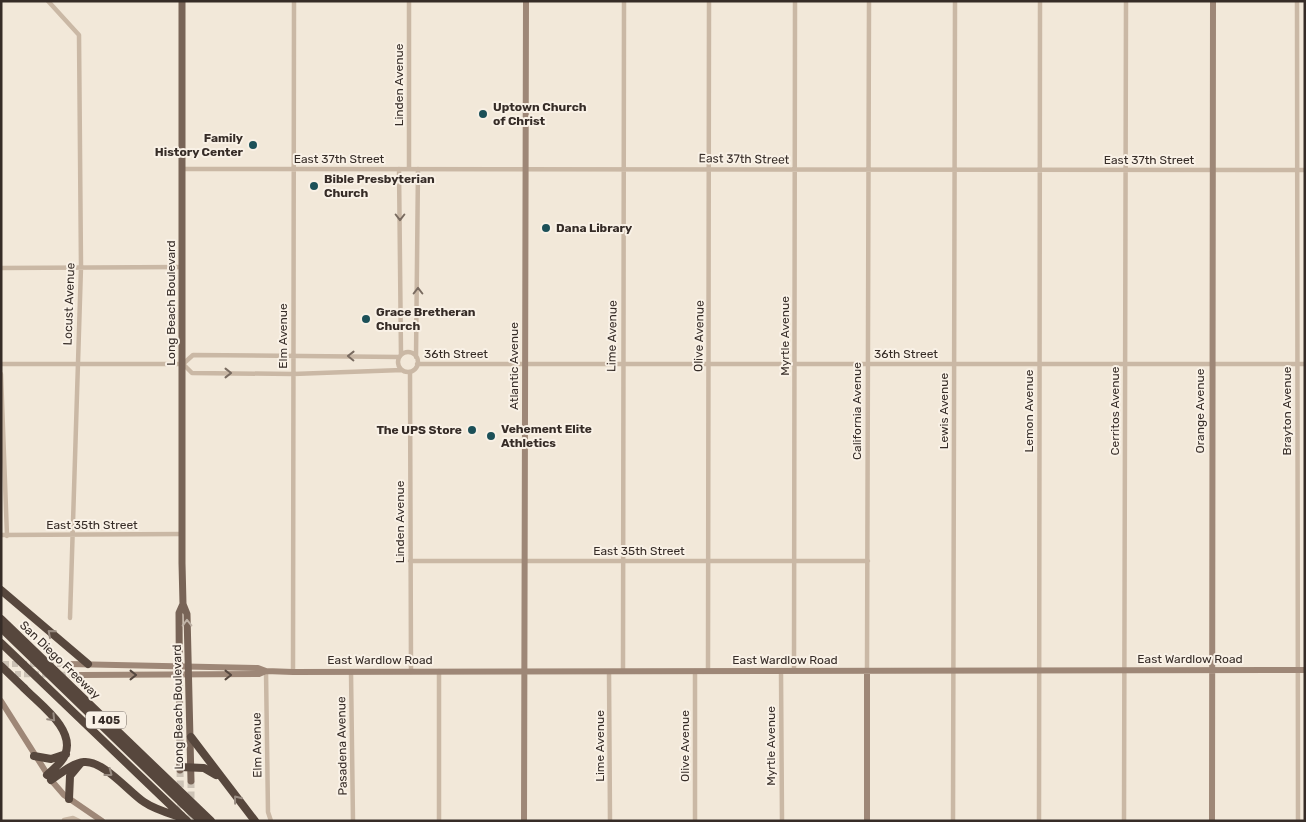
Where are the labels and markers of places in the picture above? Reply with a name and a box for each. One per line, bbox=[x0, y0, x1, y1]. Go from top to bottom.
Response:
place label: Uptown Church of Christ bbox=[493, 100, 587, 128]
marker: Uptown Church of Christ bbox=[477, 108, 489, 120]
place label: Family History Center bbox=[155, 131, 244, 159]
marker: Family History Center bbox=[247, 139, 259, 151]
place label: Bible Presbyterian Church bbox=[324, 172, 435, 200]
marker: Bible Presbyterian Church bbox=[308, 180, 320, 192]
place label: Dana Library bbox=[556, 221, 632, 235]
marker: Dana Library bbox=[540, 222, 552, 234]
place label: Grace Bretheran Church bbox=[376, 305, 476, 333]
marker: Grace Bretheran Church bbox=[360, 313, 372, 325]
place label: Vehement Elite Athletics bbox=[501, 422, 592, 450]
place label: The UPS Store bbox=[376, 423, 462, 437]
marker: The UPS Store bbox=[466, 424, 478, 436]
marker: Vehement Elite Athletics bbox=[485, 430, 497, 442]

